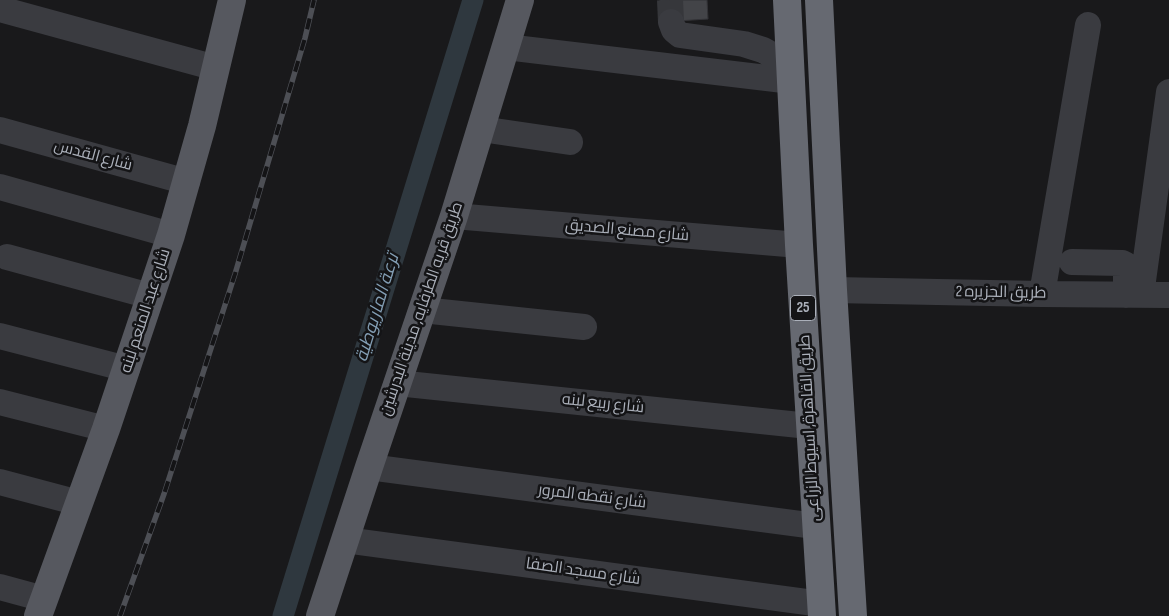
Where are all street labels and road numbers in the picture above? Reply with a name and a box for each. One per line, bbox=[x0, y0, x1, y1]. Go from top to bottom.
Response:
street label: شارع القدس bbox=[52, 136, 134, 176]
street label: طريق قريه الطرفايه, مدينة البدرشين bbox=[376, 200, 468, 418]
street label: شارع مصنع الصديق bbox=[564, 216, 690, 246]
street label: شارع عبد المنعم لبنه bbox=[117, 247, 175, 375]
street label: طريق الجزيره 2 bbox=[955, 283, 1047, 303]
road number: 25 bbox=[790, 296, 816, 320]
street label: طريق القاهرة, اسيوط الزراعى bbox=[796, 334, 824, 522]
street label: شارع ربيع لبنه bbox=[561, 390, 645, 418]
street label: شارع نقطه المرور bbox=[537, 481, 647, 513]
street label: شارع مسجد الصفا bbox=[524, 554, 642, 590]

